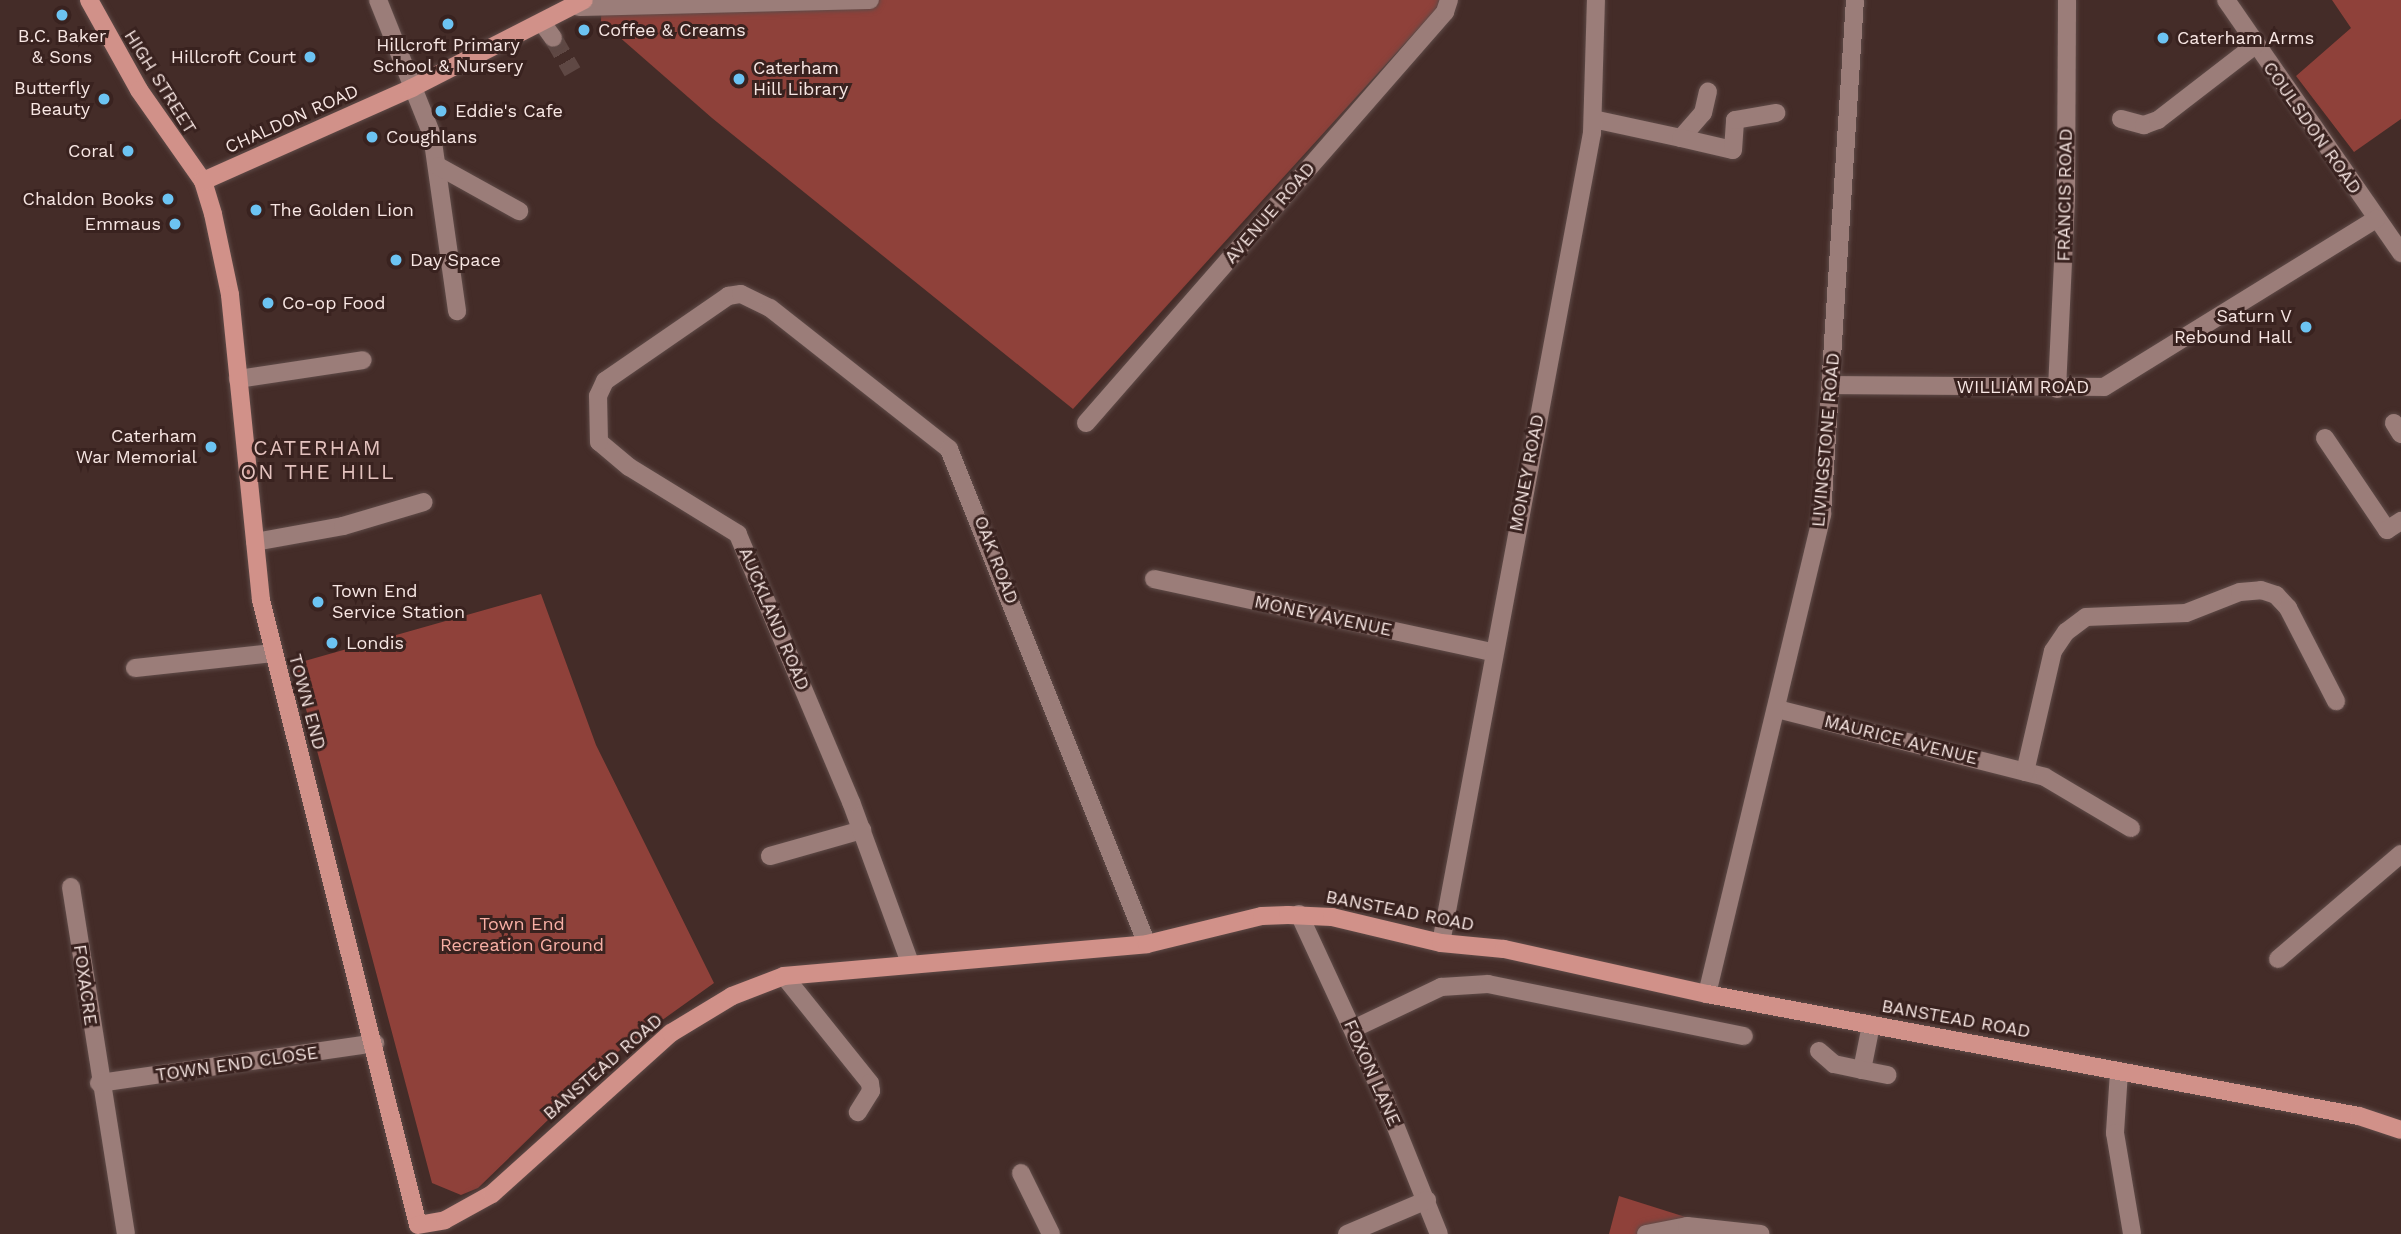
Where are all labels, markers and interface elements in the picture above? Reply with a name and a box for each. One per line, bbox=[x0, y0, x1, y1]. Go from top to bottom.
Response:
marker: B.C. Baker & Sons bbox=[54, 7, 70, 23]
marker: Hillcroft Primary School & Nursery bbox=[440, 16, 456, 32]
place label: Coffee & Creams bbox=[598, 19, 746, 41]
marker: Coffee & Creams bbox=[576, 22, 592, 38]
place label: B.C. Baker & Sons bbox=[18, 26, 106, 68]
street label: HIGH STREET bbox=[119, 26, 201, 138]
place label: Caterham Arms bbox=[2177, 27, 2315, 49]
marker: Caterham Arms bbox=[2155, 30, 2171, 46]
place label: Hillcroft Primary School & Nursery bbox=[372, 35, 524, 78]
place label: Hillcroft Court bbox=[171, 46, 296, 68]
marker: Hillcroft Court bbox=[302, 49, 318, 65]
place label: Caterham Hill Library bbox=[753, 58, 849, 100]
street label: COULSDON ROAD bbox=[2258, 58, 2366, 198]
marker: Caterham Hill Library bbox=[731, 71, 747, 87]
place label: Butterfly Beauty bbox=[14, 78, 90, 120]
street label: CHALDON ROAD bbox=[222, 80, 362, 158]
marker: Butterfly Beauty bbox=[96, 91, 112, 107]
place label: Eddie's Cafe bbox=[455, 100, 563, 122]
marker: Eddie's Cafe bbox=[433, 103, 449, 119]
place label: Coughlans bbox=[386, 126, 477, 148]
street label: FRANCIS ROAD bbox=[2053, 128, 2077, 262]
marker: Coughlans bbox=[364, 129, 380, 145]
place label: Coral bbox=[68, 140, 114, 162]
marker: Coral bbox=[120, 143, 136, 159]
street label: AVENUE ROAD bbox=[1220, 158, 1320, 268]
place label: Chaldon Books bbox=[23, 188, 154, 210]
marker: Chaldon Books bbox=[160, 191, 176, 207]
place label: The Golden Lion bbox=[270, 199, 414, 221]
marker: The Golden Lion bbox=[248, 202, 264, 218]
place label: Emmaus bbox=[84, 213, 161, 235]
marker: Emmaus bbox=[167, 216, 183, 232]
place label: Day Space bbox=[410, 249, 501, 271]
marker: Day Space bbox=[388, 252, 404, 268]
place label: Co-op Food bbox=[282, 292, 385, 314]
marker: Co-op Food bbox=[260, 295, 276, 311]
place label: Saturn V Rebound Hall bbox=[2174, 306, 2292, 348]
marker: Saturn V Rebound Hall bbox=[2298, 319, 2314, 335]
street label: LIVINGSTONE ROAD bbox=[1808, 352, 1844, 528]
street label: WILLIAM ROAD bbox=[1957, 376, 2089, 398]
street label: MONEY ROAD bbox=[1505, 412, 1549, 534]
place label: Caterham War Memorial bbox=[75, 426, 197, 468]
district label: CATERHAM ON THE HILL bbox=[242, 435, 394, 485]
marker: Caterham War Memorial bbox=[203, 439, 219, 455]
street label: OAK ROAD bbox=[969, 513, 1023, 607]
street label: AUCKLAND ROAD bbox=[734, 544, 814, 694]
place label: Town End Service Station bbox=[332, 581, 465, 624]
street label: MONEY AVENUE bbox=[1252, 591, 1394, 641]
marker: Town End Service Station bbox=[310, 594, 326, 610]
place label: Londis bbox=[346, 632, 404, 654]
marker: Londis bbox=[324, 635, 340, 651]
street label: TOWN END bbox=[284, 652, 330, 752]
street label: MAURICE AVENUE bbox=[1822, 710, 1980, 770]
street label: BANSTEAD ROAD bbox=[1324, 886, 1476, 936]
park label: Town End Recreation Ground bbox=[440, 914, 604, 956]
street label: FOXACRE bbox=[69, 943, 101, 1027]
street label: BANSTEAD ROAD bbox=[1880, 995, 2032, 1043]
street label: BANSTEAD ROAD bbox=[539, 1009, 667, 1125]
street label: FOXON LANE bbox=[1339, 1016, 1405, 1130]
street label: TOWN END CLOSE bbox=[155, 1042, 319, 1086]

